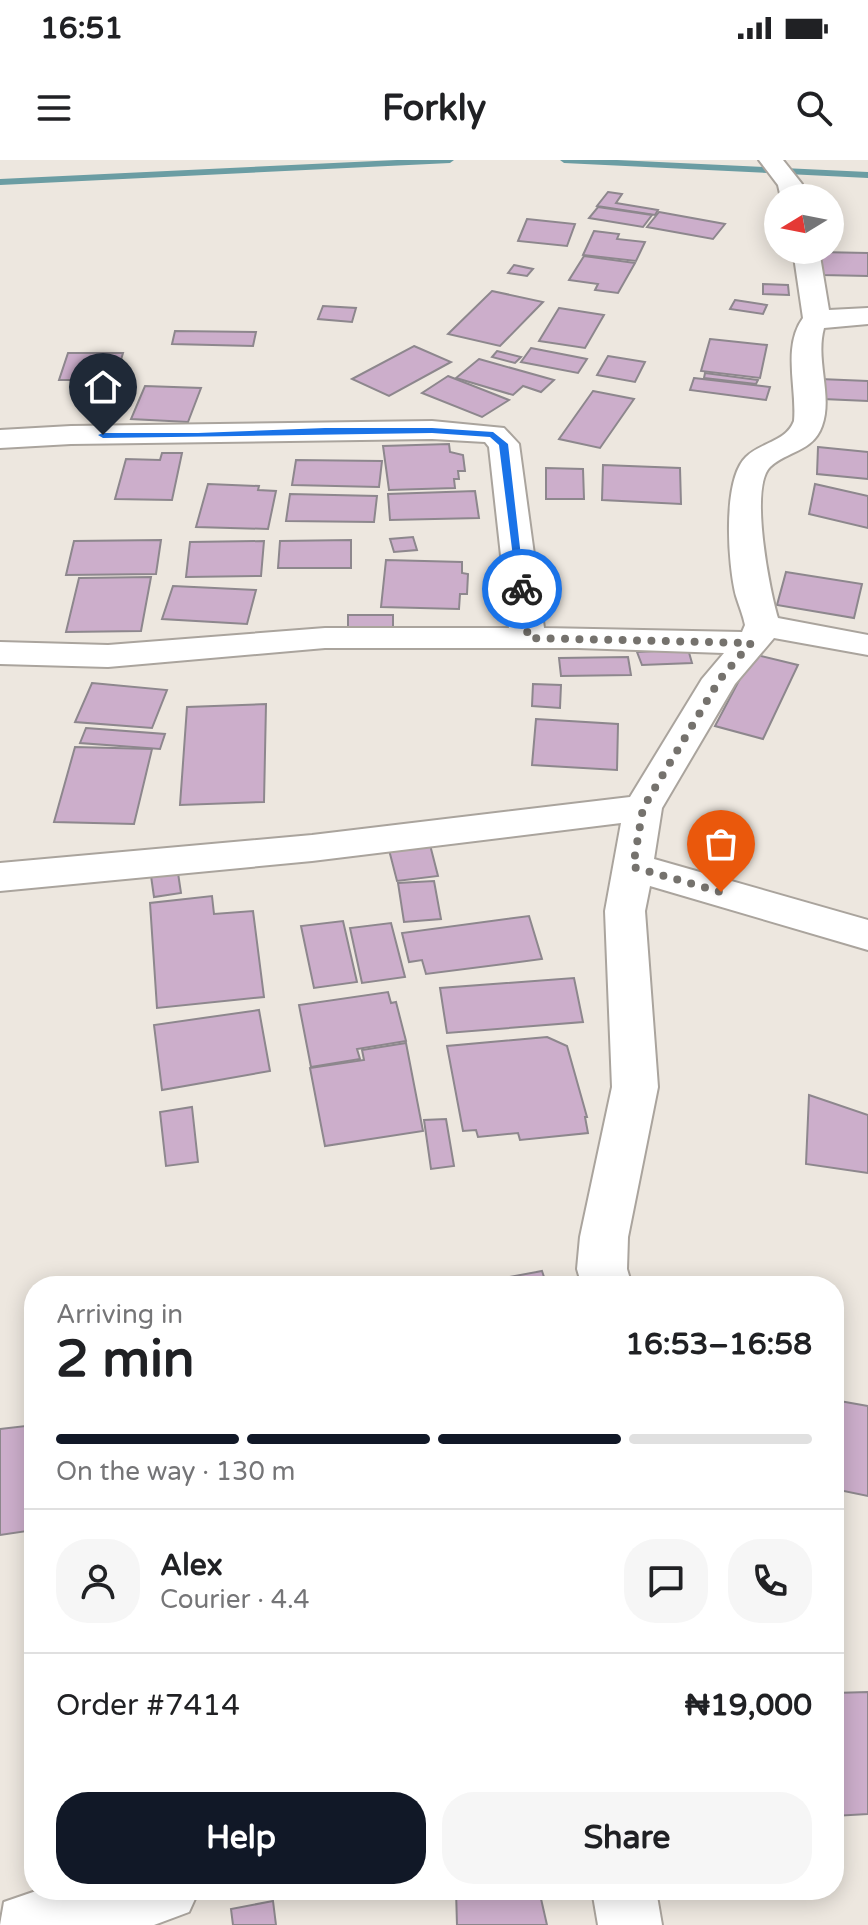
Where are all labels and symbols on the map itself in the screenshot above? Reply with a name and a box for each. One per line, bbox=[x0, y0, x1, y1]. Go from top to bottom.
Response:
north arrow bbox=[764, 184, 844, 264]
pin bbox=[69, 353, 137, 435]
courier bbox=[482, 549, 562, 629]
pin bbox=[687, 810, 755, 892]

